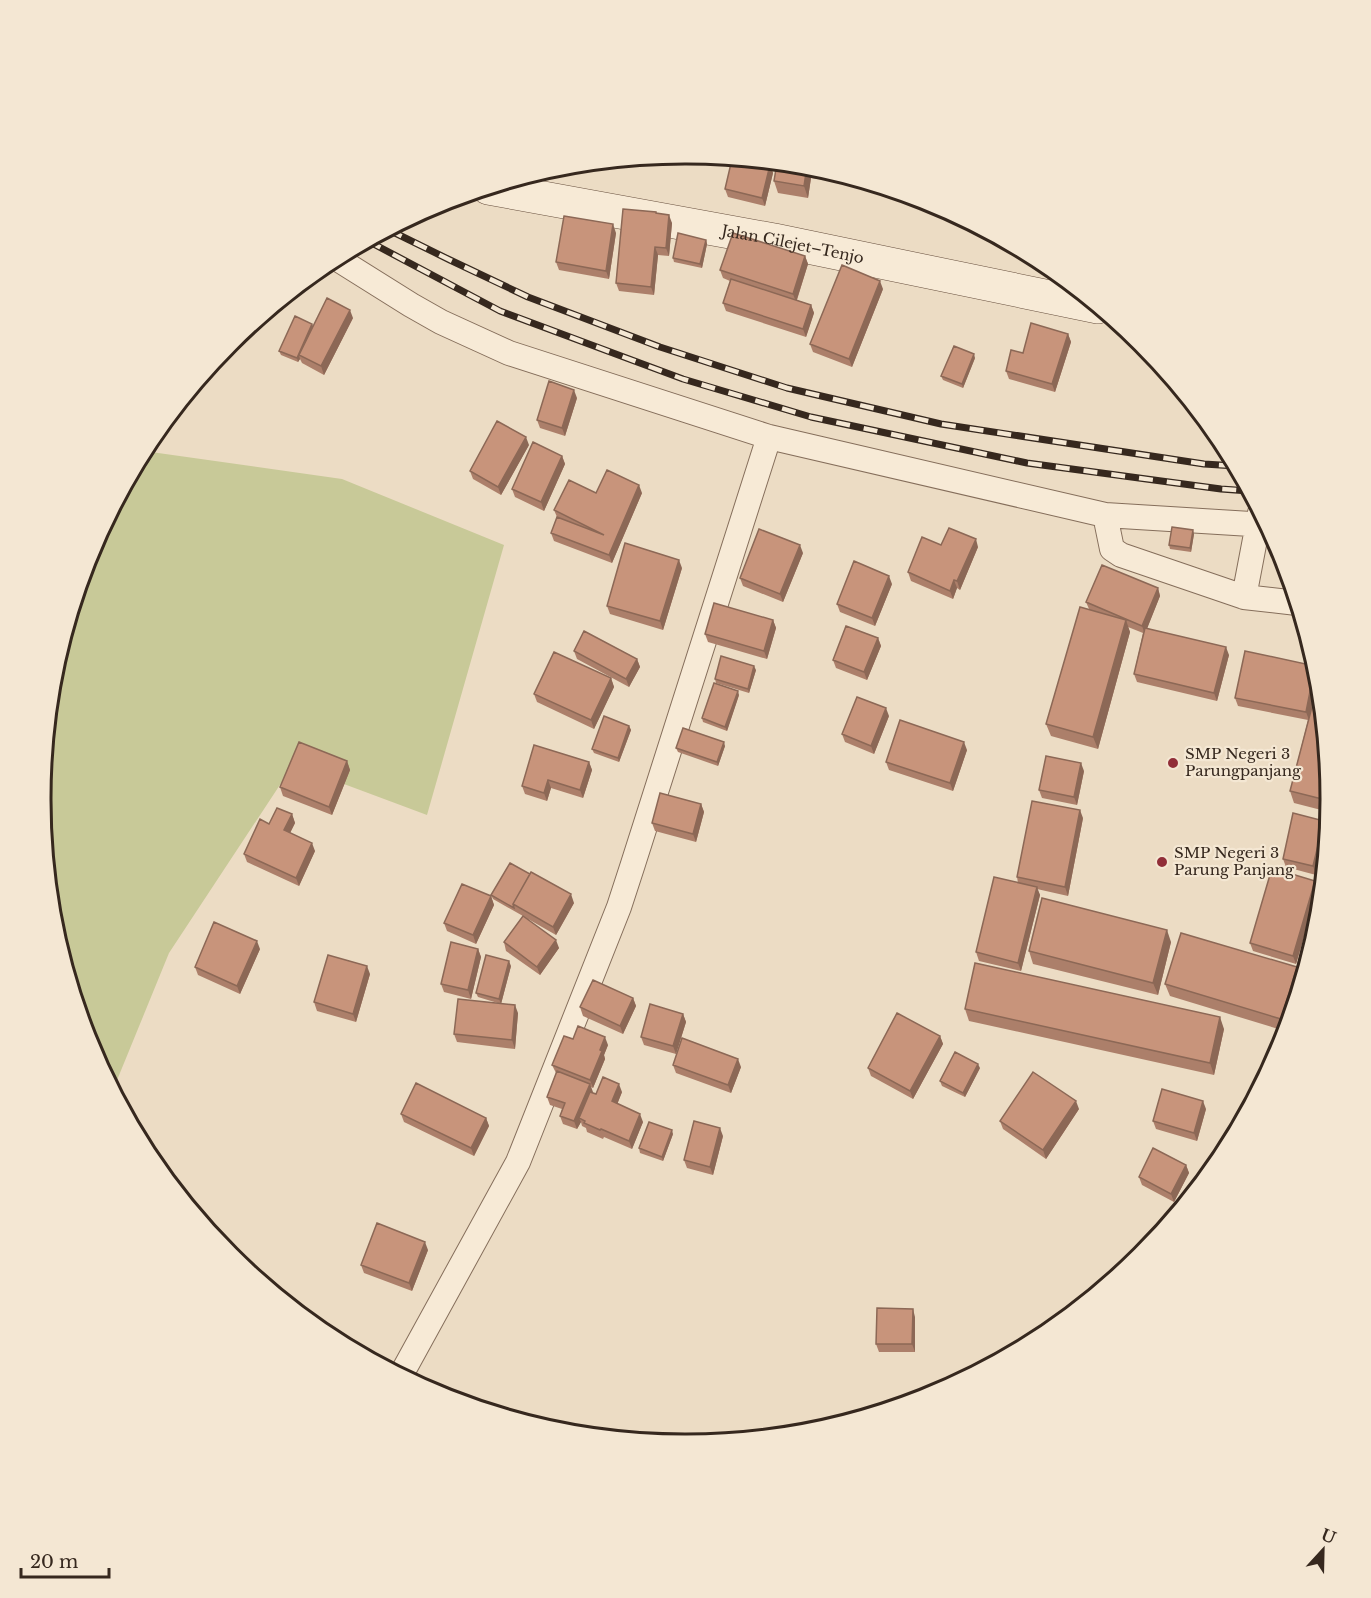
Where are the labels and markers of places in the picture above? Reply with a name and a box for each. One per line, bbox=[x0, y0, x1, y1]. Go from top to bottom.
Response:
place label: SMP Negeri 3 Parungpanjang bbox=[1185, 744, 1302, 780]
marker: SMP Negeri 3 Parungpanjang bbox=[1166, 756, 1180, 770]
place label: SMP Negeri 3 Parung Panjang bbox=[1174, 843, 1295, 879]
marker: SMP Negeri 3 Parung Panjang bbox=[1155, 855, 1169, 869]

